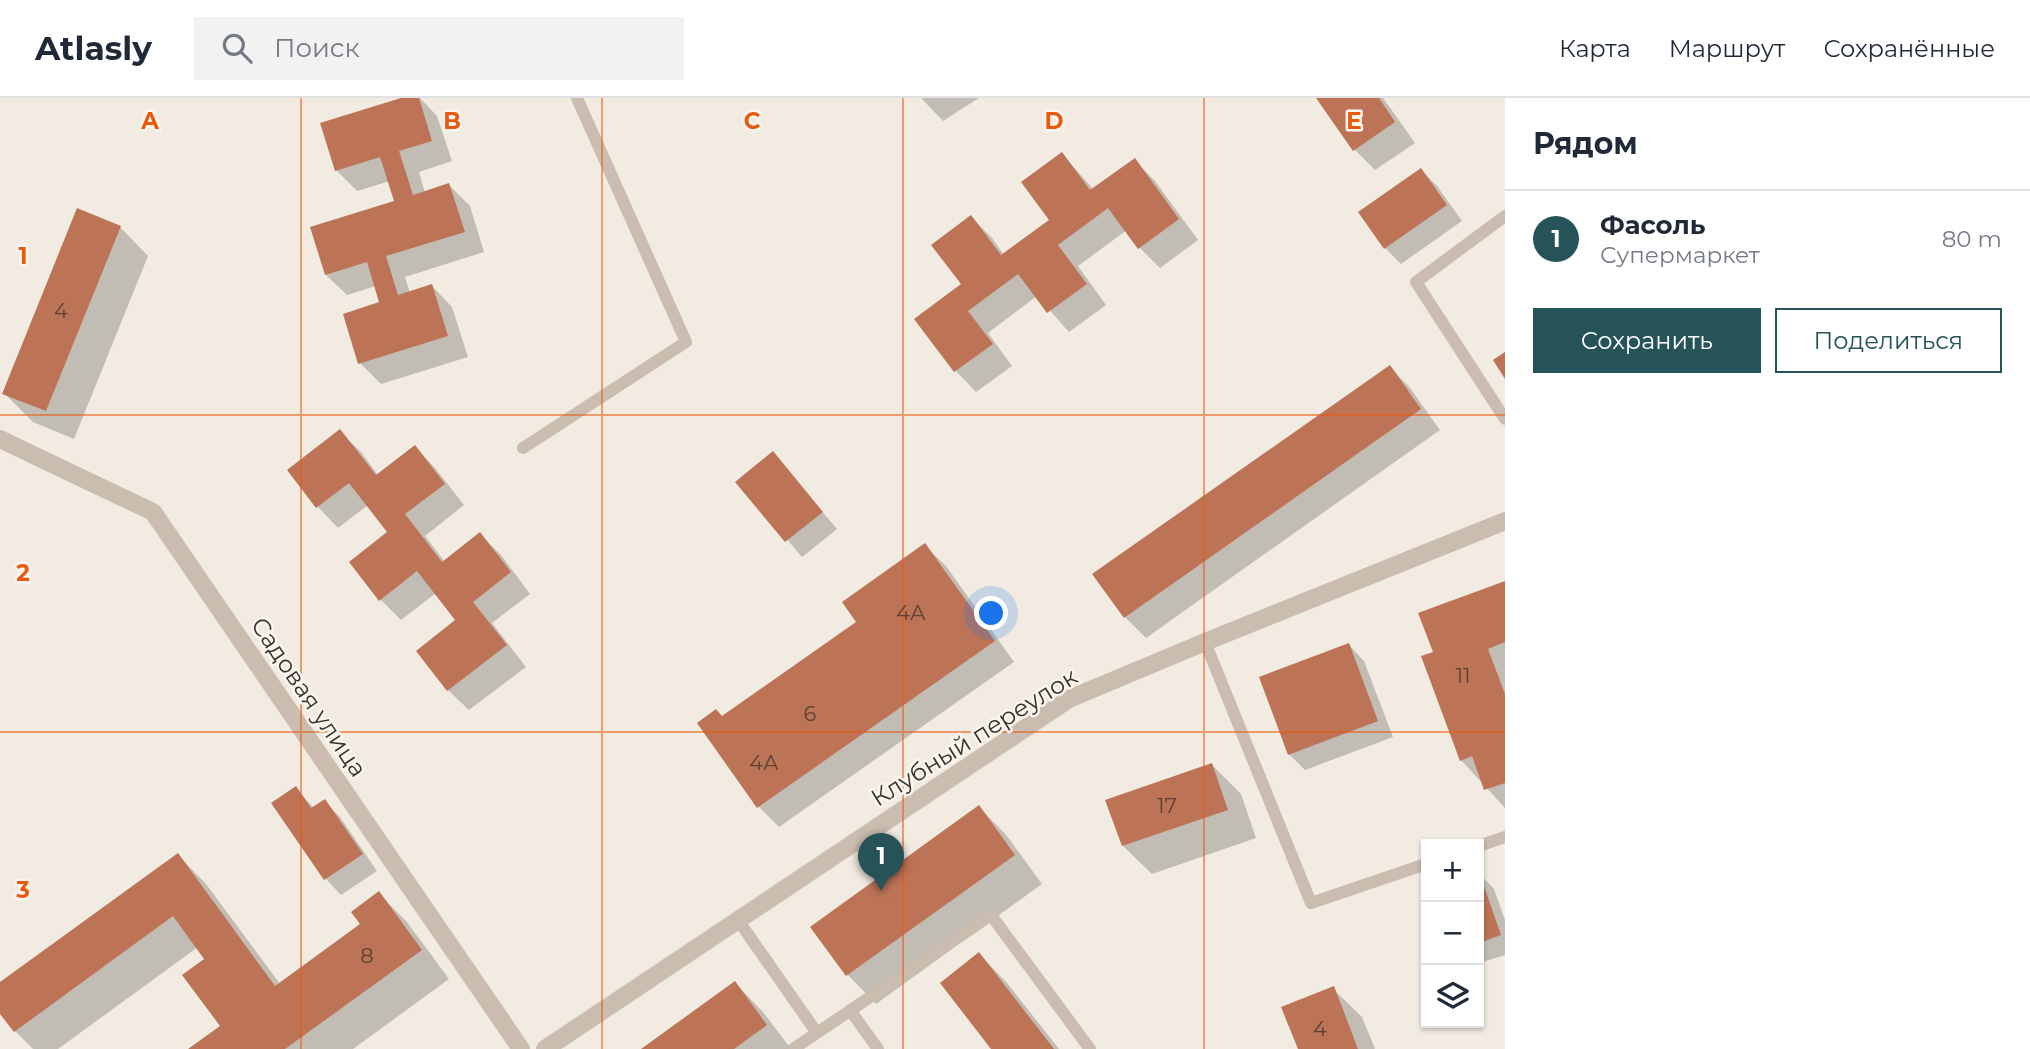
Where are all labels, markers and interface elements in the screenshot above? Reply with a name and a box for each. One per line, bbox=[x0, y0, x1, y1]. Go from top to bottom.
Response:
search box bbox=[194, 17, 684, 80]
text: Atlasly bbox=[35, 28, 152, 68]
icon: search bbox=[218, 29, 256, 67]
text: Поиск bbox=[274, 32, 360, 64]
text: Карта bbox=[1559, 34, 1631, 63]
text: Маршрут bbox=[1669, 34, 1785, 63]
text: Сохранённые bbox=[1823, 34, 1995, 63]
text: A bbox=[140, 107, 159, 135]
text: B bbox=[443, 107, 461, 135]
text: C bbox=[744, 107, 761, 135]
text: D bbox=[1045, 107, 1064, 135]
text: E bbox=[1346, 107, 1362, 135]
text: Рядом bbox=[1533, 125, 1638, 162]
text: Фасоль bbox=[1600, 209, 1705, 241]
text: 1 bbox=[1551, 225, 1561, 253]
text: 80 m bbox=[1942, 225, 2002, 253]
text: Супермаркет bbox=[1600, 241, 1760, 269]
text: 1 bbox=[18, 242, 28, 270]
house number: 4 bbox=[54, 298, 68, 323]
button: Сохранить bbox=[1533, 308, 1761, 373]
button: Поделиться bbox=[1775, 308, 2002, 373]
text: 2 bbox=[16, 559, 30, 587]
your location bbox=[974, 596, 1008, 630]
house number: 4А bbox=[896, 600, 926, 625]
street label: Садовая улица bbox=[245, 612, 373, 782]
street label: Клубный переулок bbox=[865, 662, 1083, 812]
house number: 11 bbox=[1455, 663, 1471, 688]
house number: 6 bbox=[804, 701, 817, 726]
house number: 4А bbox=[749, 750, 779, 775]
house number: 17 bbox=[1157, 793, 1177, 818]
pin: 1 bbox=[858, 833, 904, 891]
map controls bbox=[1421, 839, 1484, 1028]
button: + bbox=[1421, 839, 1484, 902]
text: 3 bbox=[15, 876, 30, 904]
button: − bbox=[1421, 902, 1484, 965]
house number: 8 bbox=[360, 943, 374, 968]
button: layers bbox=[1421, 965, 1484, 1028]
house number: 4 bbox=[1313, 1016, 1327, 1041]

